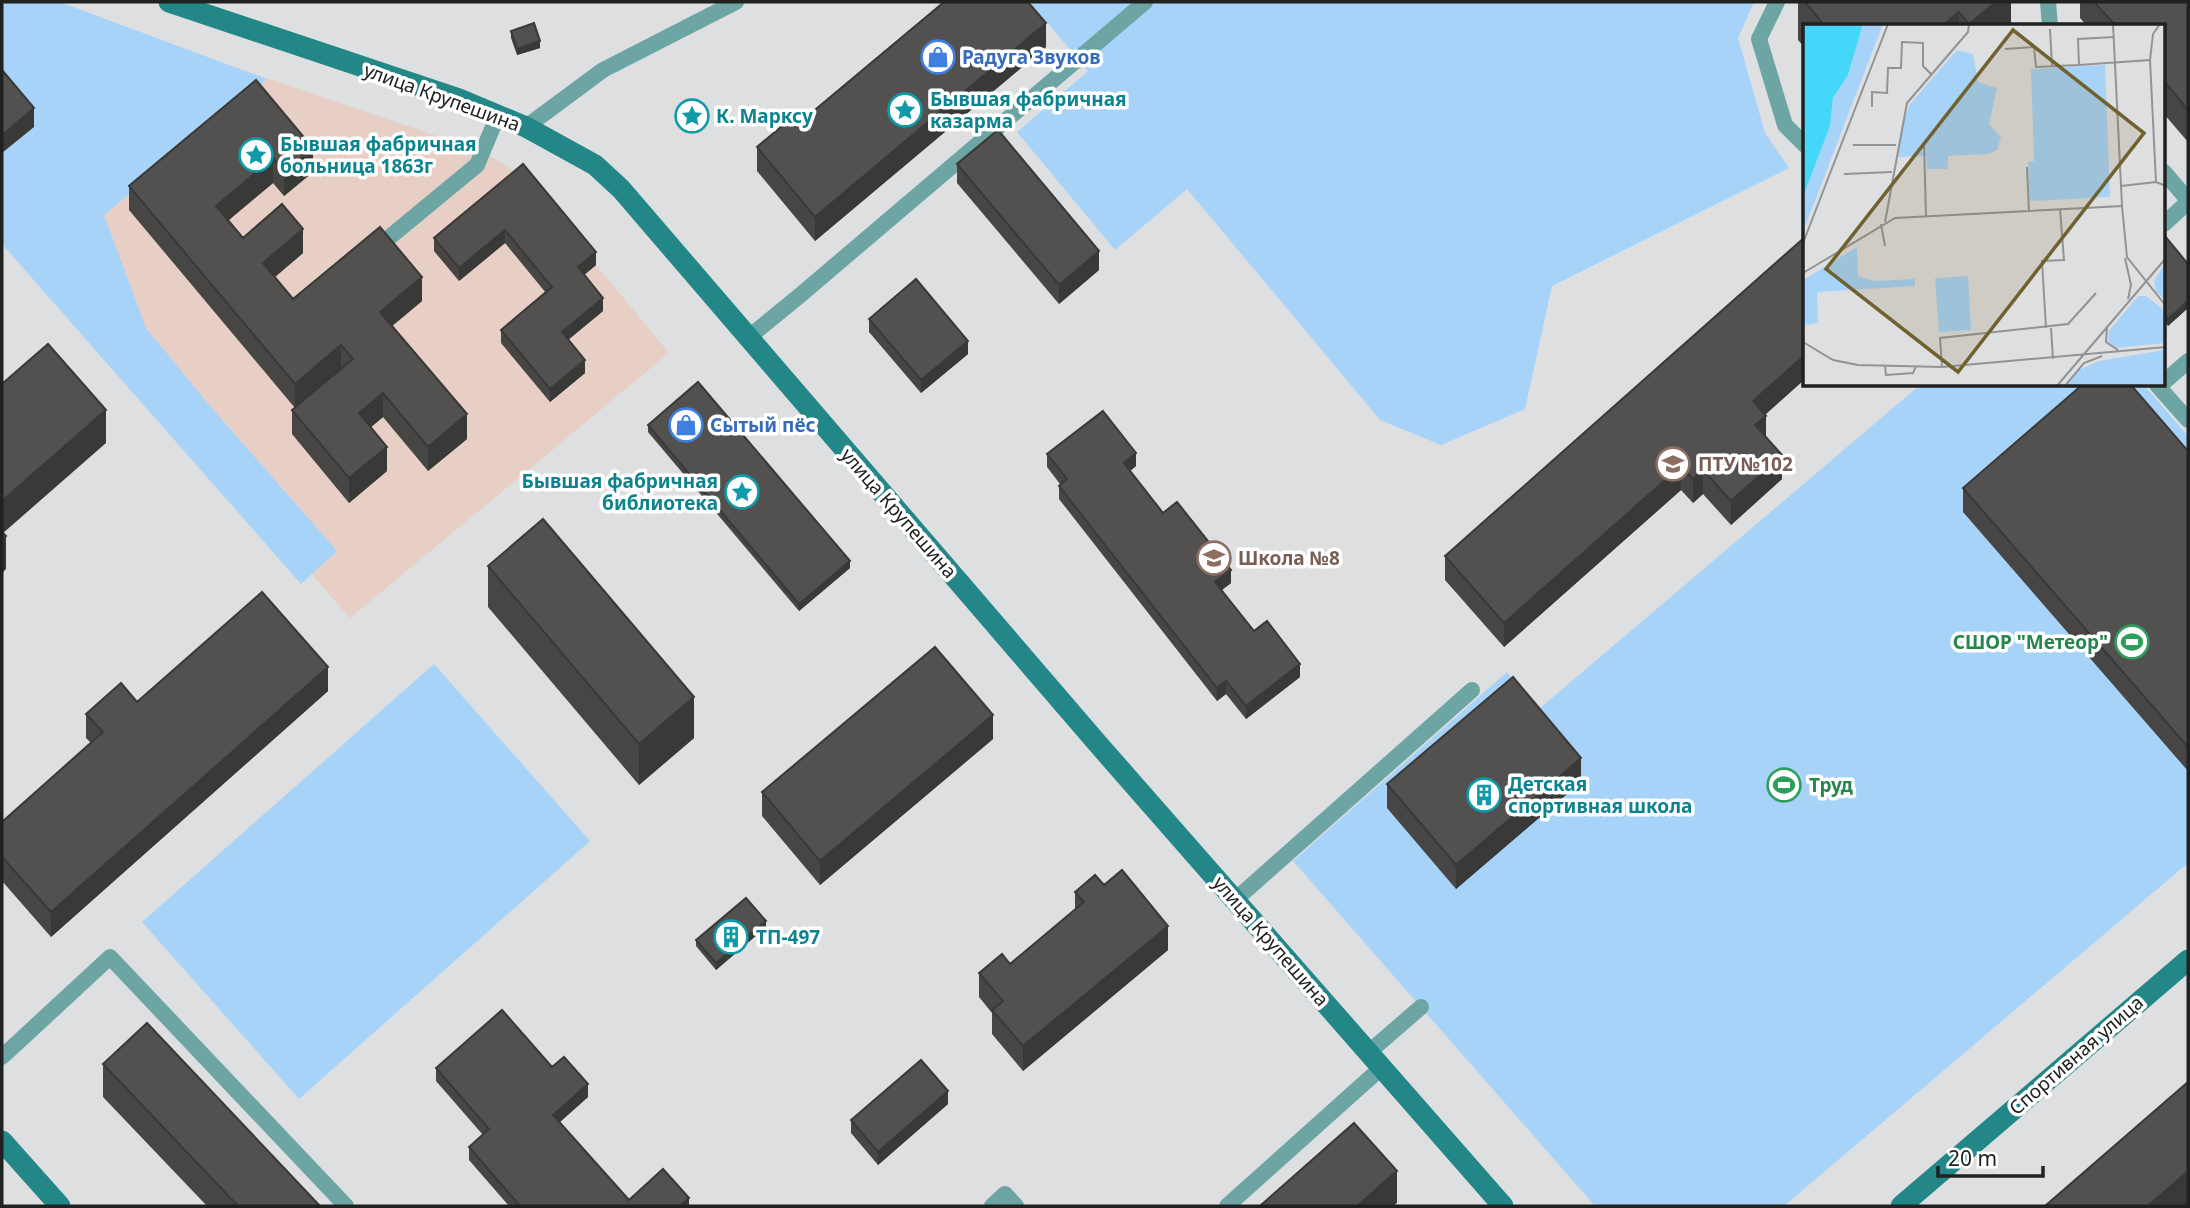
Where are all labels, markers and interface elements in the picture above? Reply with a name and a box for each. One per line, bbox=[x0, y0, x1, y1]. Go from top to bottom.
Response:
inset map bbox=[1803, 24, 2166, 387]
shop icon: Радуга Звуков bbox=[919, 38, 957, 76]
place label: Радуга Звуков bbox=[962, 44, 1101, 70]
street label: улица Крупешина bbox=[360, 57, 524, 137]
place label: Бывшая фабричная казарма bbox=[930, 86, 1127, 134]
place icon: Бывшая фабричная казарма bbox=[886, 91, 924, 129]
place icon: К. Марксу bbox=[673, 97, 711, 135]
place label: К. Марксу bbox=[716, 103, 813, 129]
place label: Бывшая фабричная больница 1863г bbox=[280, 131, 477, 179]
place icon: Бывшая фабричная больница 1863г bbox=[237, 136, 275, 174]
shop icon: Сытый пёс bbox=[667, 406, 705, 444]
place label: Сытый пёс bbox=[710, 412, 815, 438]
street label: улица Крупешина bbox=[835, 442, 963, 584]
school or university icon: ПТУ №102 bbox=[1654, 445, 1692, 483]
place label: ПТУ №102 bbox=[1698, 451, 1793, 477]
place label: Бывшая фабричная библиотека bbox=[521, 468, 718, 516]
place icon: Бывшая фабричная библиотека bbox=[723, 473, 761, 511]
school or university icon: Школа №8 bbox=[1195, 539, 1233, 577]
place label: Школа №8 bbox=[1238, 545, 1340, 571]
sports icon: СШОР "Метеор" bbox=[2113, 623, 2151, 661]
place label: СШОР "Метеор" bbox=[1953, 629, 2108, 655]
sports icon: Труд bbox=[1765, 766, 1803, 804]
place label: Детская спортивная школа bbox=[1508, 771, 1692, 819]
place label: Труд bbox=[1809, 772, 1853, 798]
building icon: Детская спортивная школа bbox=[1465, 776, 1503, 814]
street label: улица Крупешина bbox=[1207, 870, 1335, 1012]
building icon: ТП-497 bbox=[712, 918, 750, 956]
place label: ТП-497 bbox=[756, 924, 820, 950]
street label: Спортивная улица bbox=[2003, 990, 2149, 1120]
scale bar bbox=[1938, 1134, 2043, 1178]
text: 20 m bbox=[1948, 1144, 1997, 1172]

